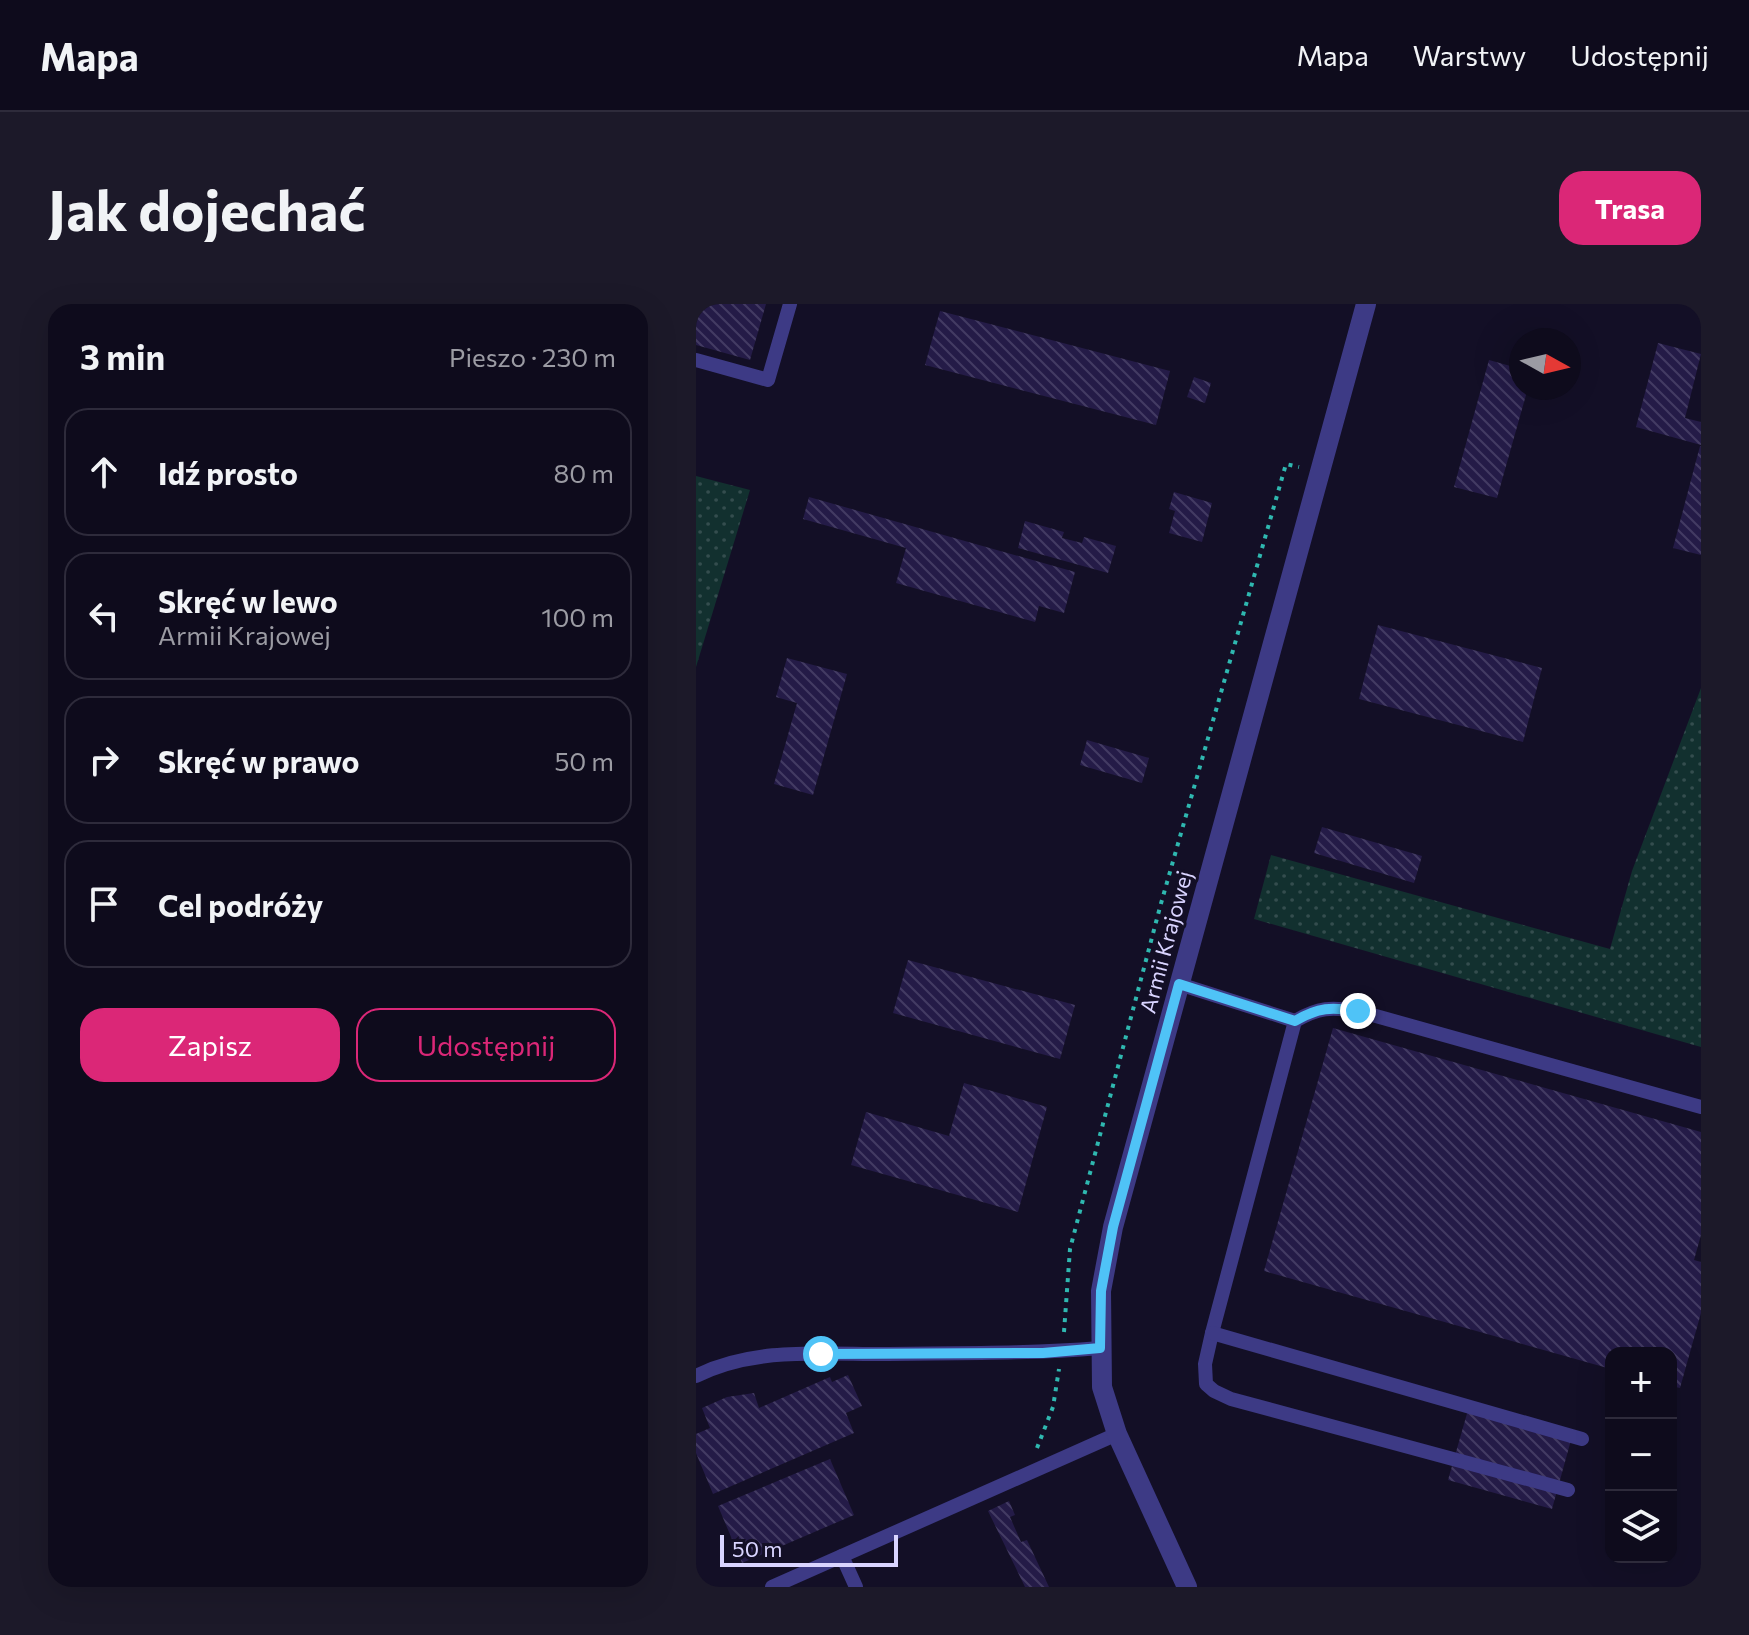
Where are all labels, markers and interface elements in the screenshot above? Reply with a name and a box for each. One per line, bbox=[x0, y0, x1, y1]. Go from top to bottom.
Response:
text: Mapa bbox=[40, 32, 139, 79]
text: Mapa bbox=[1296, 38, 1369, 72]
text: Warstwy bbox=[1413, 38, 1526, 72]
text: Udostępnij bbox=[1570, 38, 1709, 72]
button: Trasa bbox=[1559, 171, 1701, 245]
text: Jak dojechać bbox=[48, 174, 366, 243]
north arrow bbox=[1509, 328, 1581, 400]
text: 3 min bbox=[80, 335, 165, 377]
text: Pieszo · 230 m bbox=[449, 341, 616, 372]
icon: ahead bbox=[82, 450, 126, 494]
text: Idź prosto bbox=[158, 454, 298, 491]
text: 80 m bbox=[554, 457, 614, 488]
text: Skręć w lewo bbox=[158, 582, 338, 619]
icon: left bbox=[82, 594, 126, 638]
text: 100 m bbox=[541, 601, 614, 632]
text: Armii Krajowej bbox=[158, 619, 331, 650]
icon: right bbox=[82, 738, 126, 782]
text: Skręć w prawo bbox=[158, 742, 359, 779]
text: 50 m bbox=[554, 745, 614, 776]
street label: Armii Krajowej bbox=[1134, 868, 1197, 1016]
icon: arrive bbox=[82, 882, 126, 926]
text: Cel podróży bbox=[158, 886, 323, 923]
route end bbox=[1340, 993, 1376, 1029]
button: Zapisz bbox=[80, 1008, 340, 1082]
button: Udostępnij bbox=[356, 1008, 616, 1082]
route start bbox=[803, 1336, 839, 1372]
map controls bbox=[1605, 1347, 1677, 1563]
button: + bbox=[1605, 1347, 1677, 1419]
button: − bbox=[1605, 1419, 1677, 1491]
button: layers bbox=[1605, 1491, 1677, 1563]
scale bar bbox=[720, 1531, 898, 1567]
text: 50 m bbox=[732, 1535, 782, 1562]

